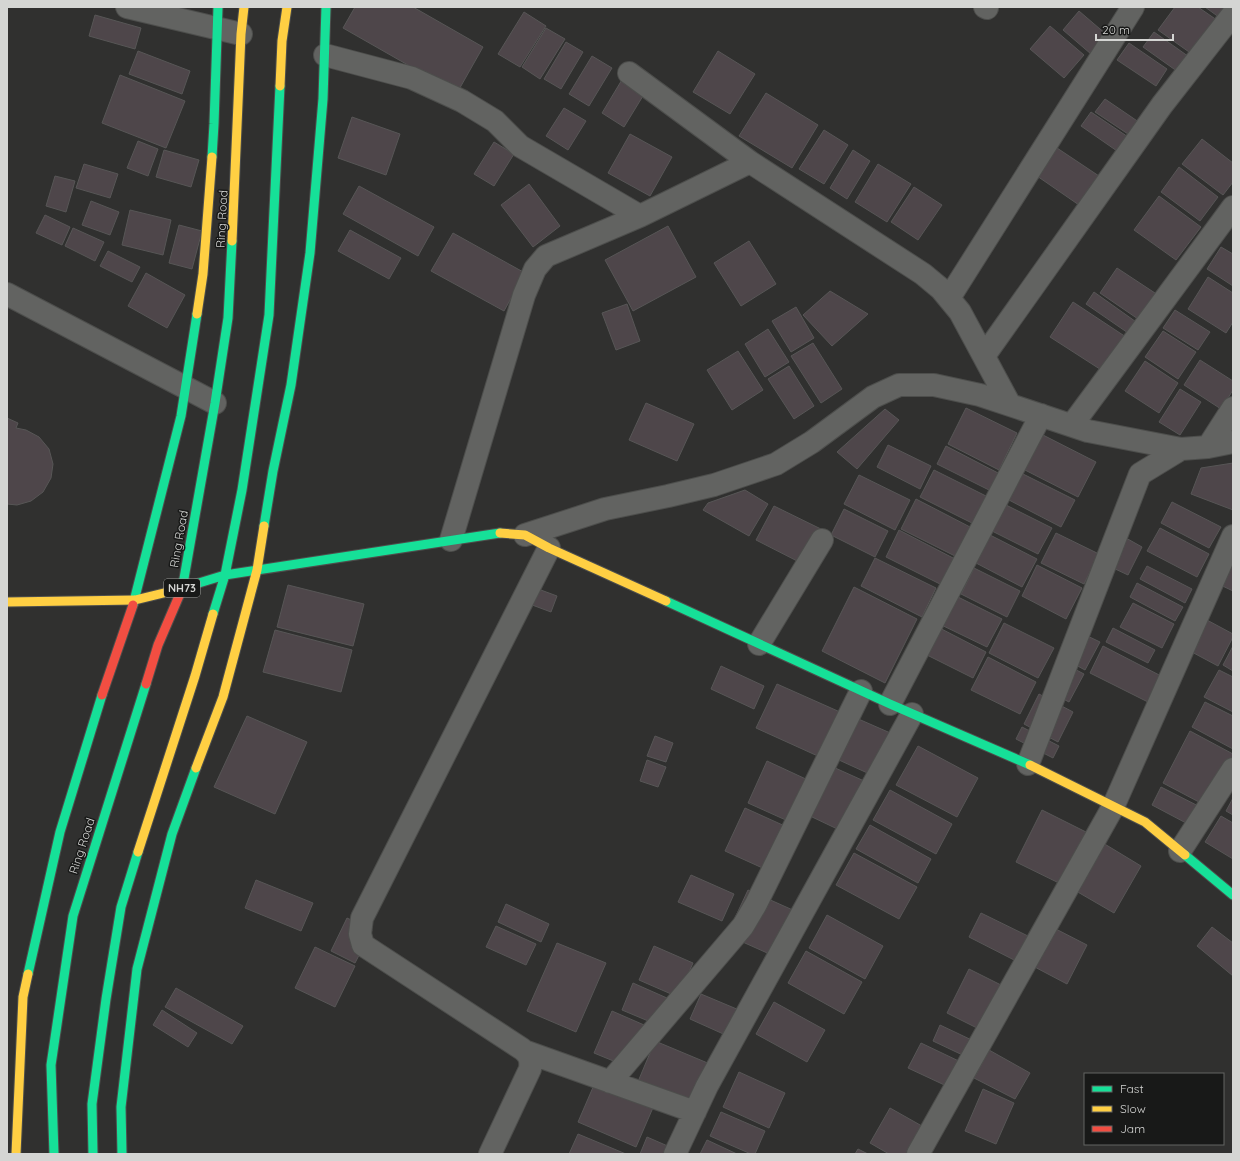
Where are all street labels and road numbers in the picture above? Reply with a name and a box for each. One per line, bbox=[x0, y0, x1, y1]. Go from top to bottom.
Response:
street label: Ring Road bbox=[212, 190, 231, 248]
street label: Ring Road bbox=[166, 509, 191, 569]
road number: NH73 bbox=[164, 579, 200, 597]
street label: Ring Road bbox=[65, 816, 98, 876]

